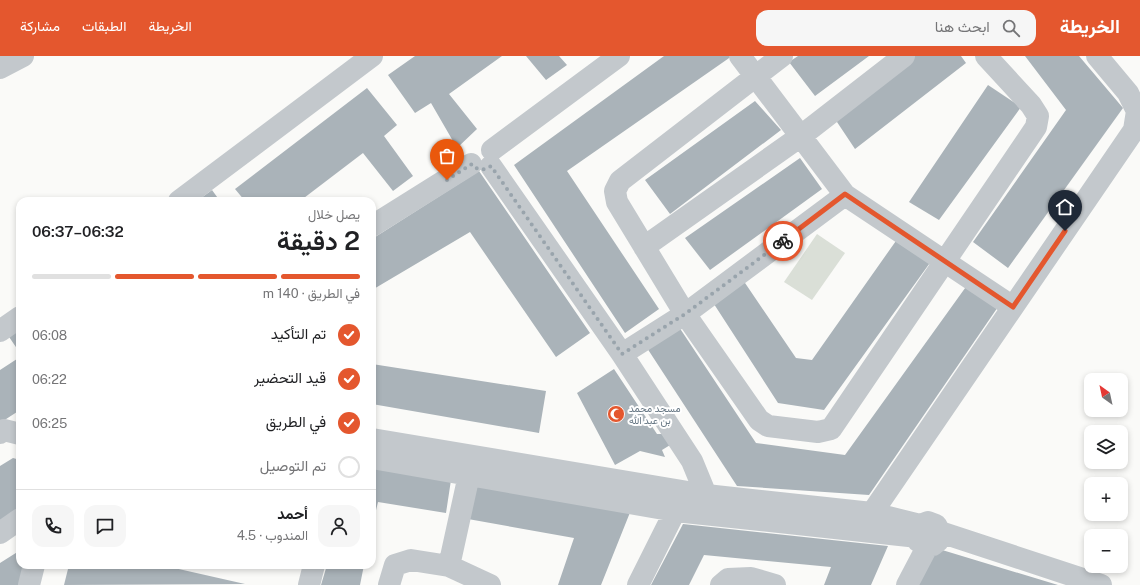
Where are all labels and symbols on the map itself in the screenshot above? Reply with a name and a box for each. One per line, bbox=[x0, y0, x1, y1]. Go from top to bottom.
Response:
pin bbox=[430, 139, 464, 180]
pin bbox=[1048, 190, 1082, 231]
courier bbox=[763, 221, 803, 261]
north arrow bbox=[1084, 373, 1128, 417]
place label: مسجد محمد بن عبد الله bbox=[629, 402, 681, 427]
mosque icon: مسجد محمد بن عبد الله bbox=[606, 404, 626, 424]

